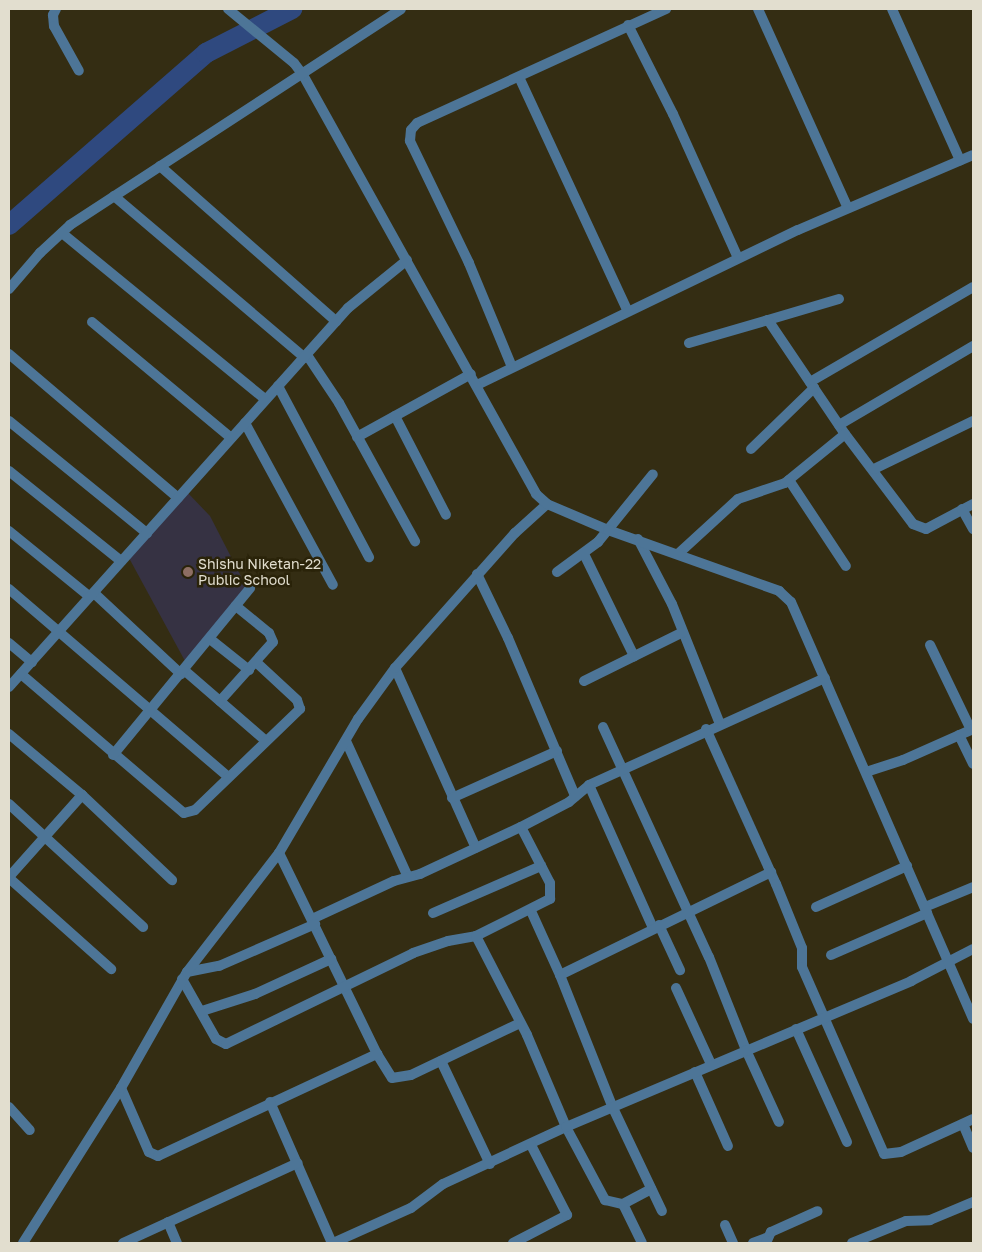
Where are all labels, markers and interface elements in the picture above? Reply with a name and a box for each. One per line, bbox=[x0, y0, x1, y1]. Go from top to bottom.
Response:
place label: Shishu Niketan-22 Public School bbox=[198, 556, 321, 588]
marker: Shishu Niketan-22 Public School bbox=[182, 566, 194, 578]

